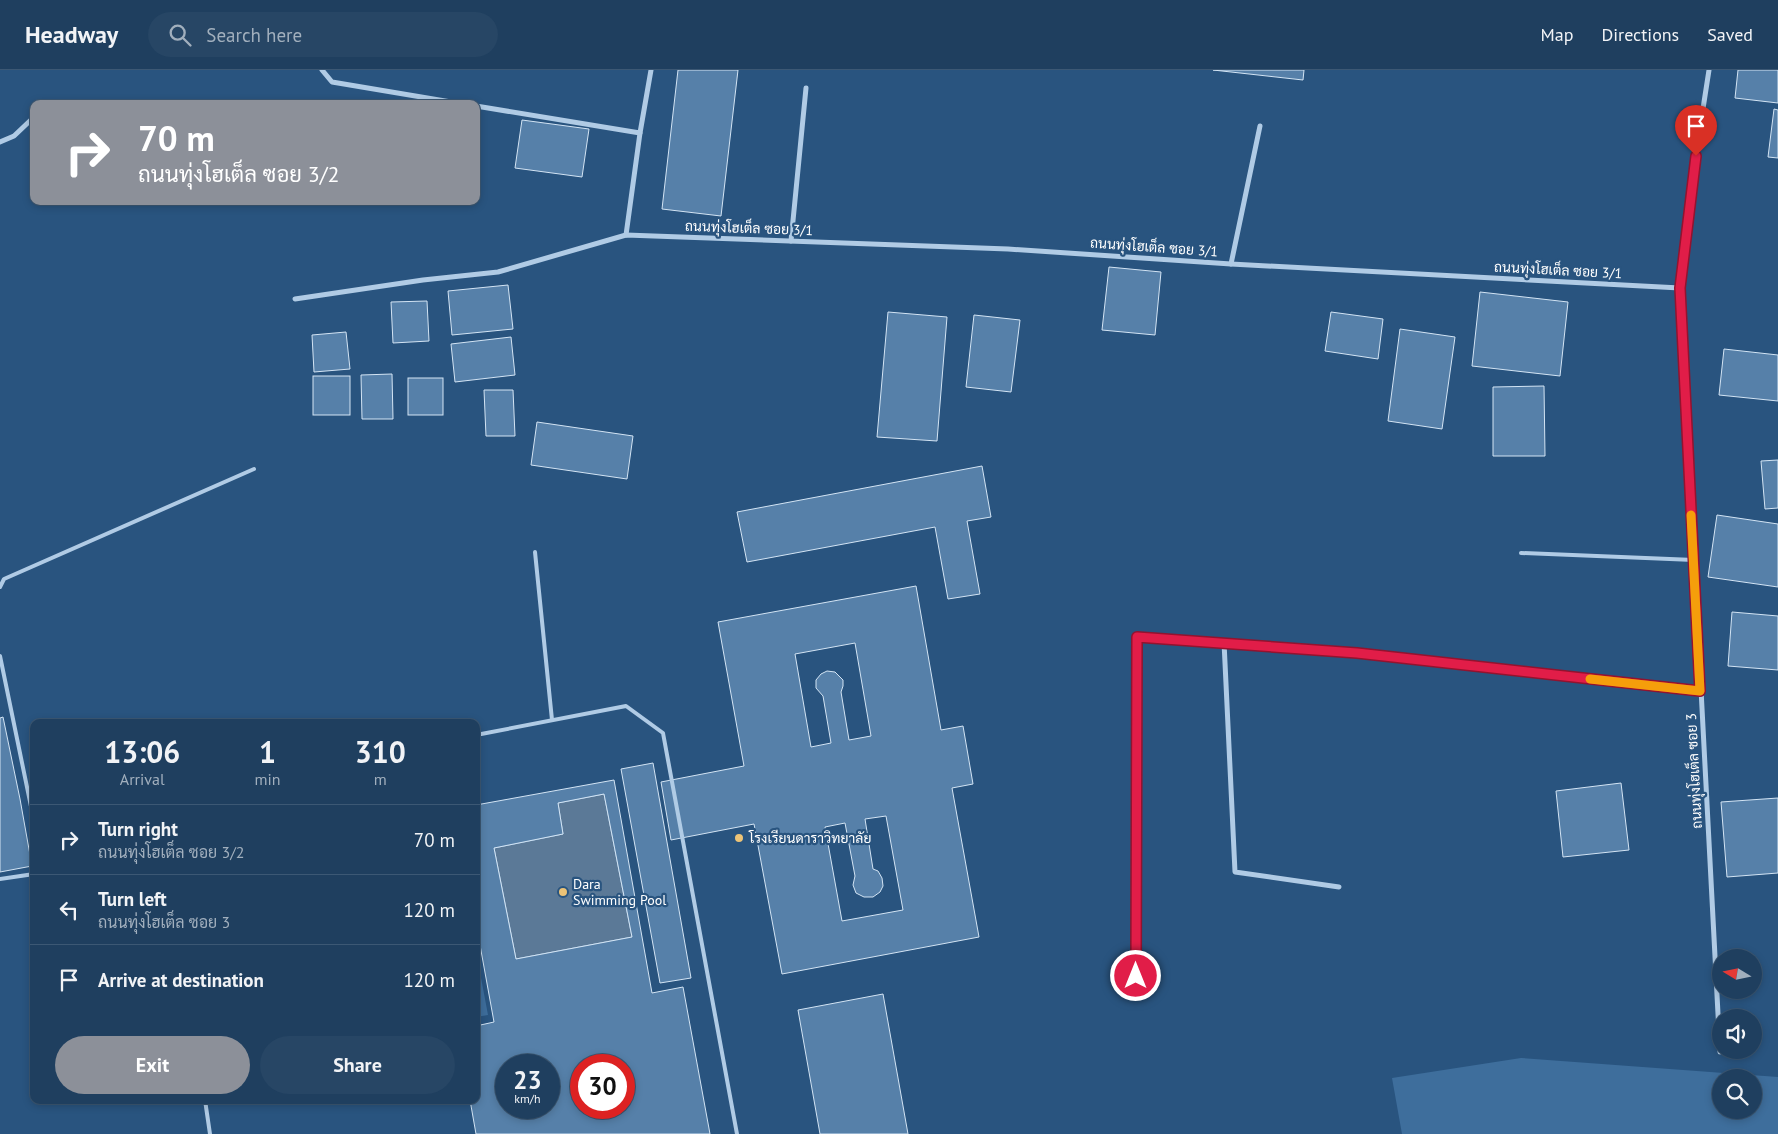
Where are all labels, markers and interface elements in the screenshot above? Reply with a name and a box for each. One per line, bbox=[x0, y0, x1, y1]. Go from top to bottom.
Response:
search box bbox=[148, 12, 498, 57]
text: Headway bbox=[25, 19, 118, 50]
icon: search bbox=[166, 21, 194, 49]
text: Search here bbox=[206, 23, 302, 47]
text: Map bbox=[1541, 23, 1573, 46]
text: Directions bbox=[1601, 23, 1679, 46]
text: Saved bbox=[1707, 23, 1753, 46]
pin bbox=[1675, 105, 1717, 156]
icon: arrive bbox=[1682, 112, 1710, 140]
text: 70 m bbox=[138, 115, 215, 161]
icon: right bbox=[55, 120, 120, 185]
text: ถนนทุ่งโฮเต็ล ซอย 3/2 bbox=[138, 160, 340, 188]
street label: ถนนทุ่งโฮเต็ล ซอย 3/1 bbox=[685, 217, 813, 240]
street label: ถนนทุ่งโฮเต็ล ซอย 3/1 bbox=[1089, 234, 1219, 261]
street label: ถนนทุ่งโฮเต็ล ซอย 3/1 bbox=[1493, 258, 1623, 283]
street label: ถนนทุ่งโฮเต็ล ซอย 3 bbox=[1682, 713, 1707, 829]
text: 13:06 bbox=[104, 732, 180, 771]
text: 1 bbox=[259, 732, 276, 771]
text: 310 bbox=[355, 732, 406, 771]
text: Arrival bbox=[120, 769, 165, 789]
text: min bbox=[255, 769, 281, 789]
text: m bbox=[374, 769, 387, 789]
text: Turn right bbox=[98, 817, 178, 841]
icon: right bbox=[55, 826, 83, 854]
text: 70 m bbox=[414, 828, 455, 852]
place label: โรงเรียนดาราวิทยาลัย bbox=[748, 829, 871, 847]
marker: โรงเรียนดาราวิทยาลัย bbox=[733, 832, 745, 844]
text: ถนนทุ่งโฮเต็ล ซอย 3/2 bbox=[98, 842, 245, 862]
place label: Dara Swimming Pool bbox=[573, 875, 666, 909]
marker: Dara Swimming Pool bbox=[557, 886, 569, 898]
text: Turn left bbox=[98, 887, 167, 911]
icon: left bbox=[55, 896, 83, 924]
text: 120 m bbox=[403, 898, 455, 922]
text: ถนนทุ่งโฮเต็ล ซอย 3 bbox=[98, 912, 230, 932]
position arrow bbox=[1109, 949, 1161, 1001]
north arrow bbox=[1712, 949, 1762, 999]
map controls bbox=[1712, 949, 1762, 1119]
icon: arrive bbox=[55, 966, 83, 994]
text: Arrive at destination bbox=[98, 968, 264, 992]
text: 120 m bbox=[403, 968, 455, 992]
button: sound bbox=[1712, 1009, 1762, 1059]
button: Exit bbox=[55, 1036, 250, 1094]
button: Share bbox=[260, 1036, 455, 1094]
speed limit sign: 30 bbox=[570, 1054, 635, 1119]
text: 23 bbox=[513, 1064, 542, 1096]
button: search bbox=[1712, 1069, 1762, 1119]
text: km/h bbox=[514, 1091, 541, 1106]

